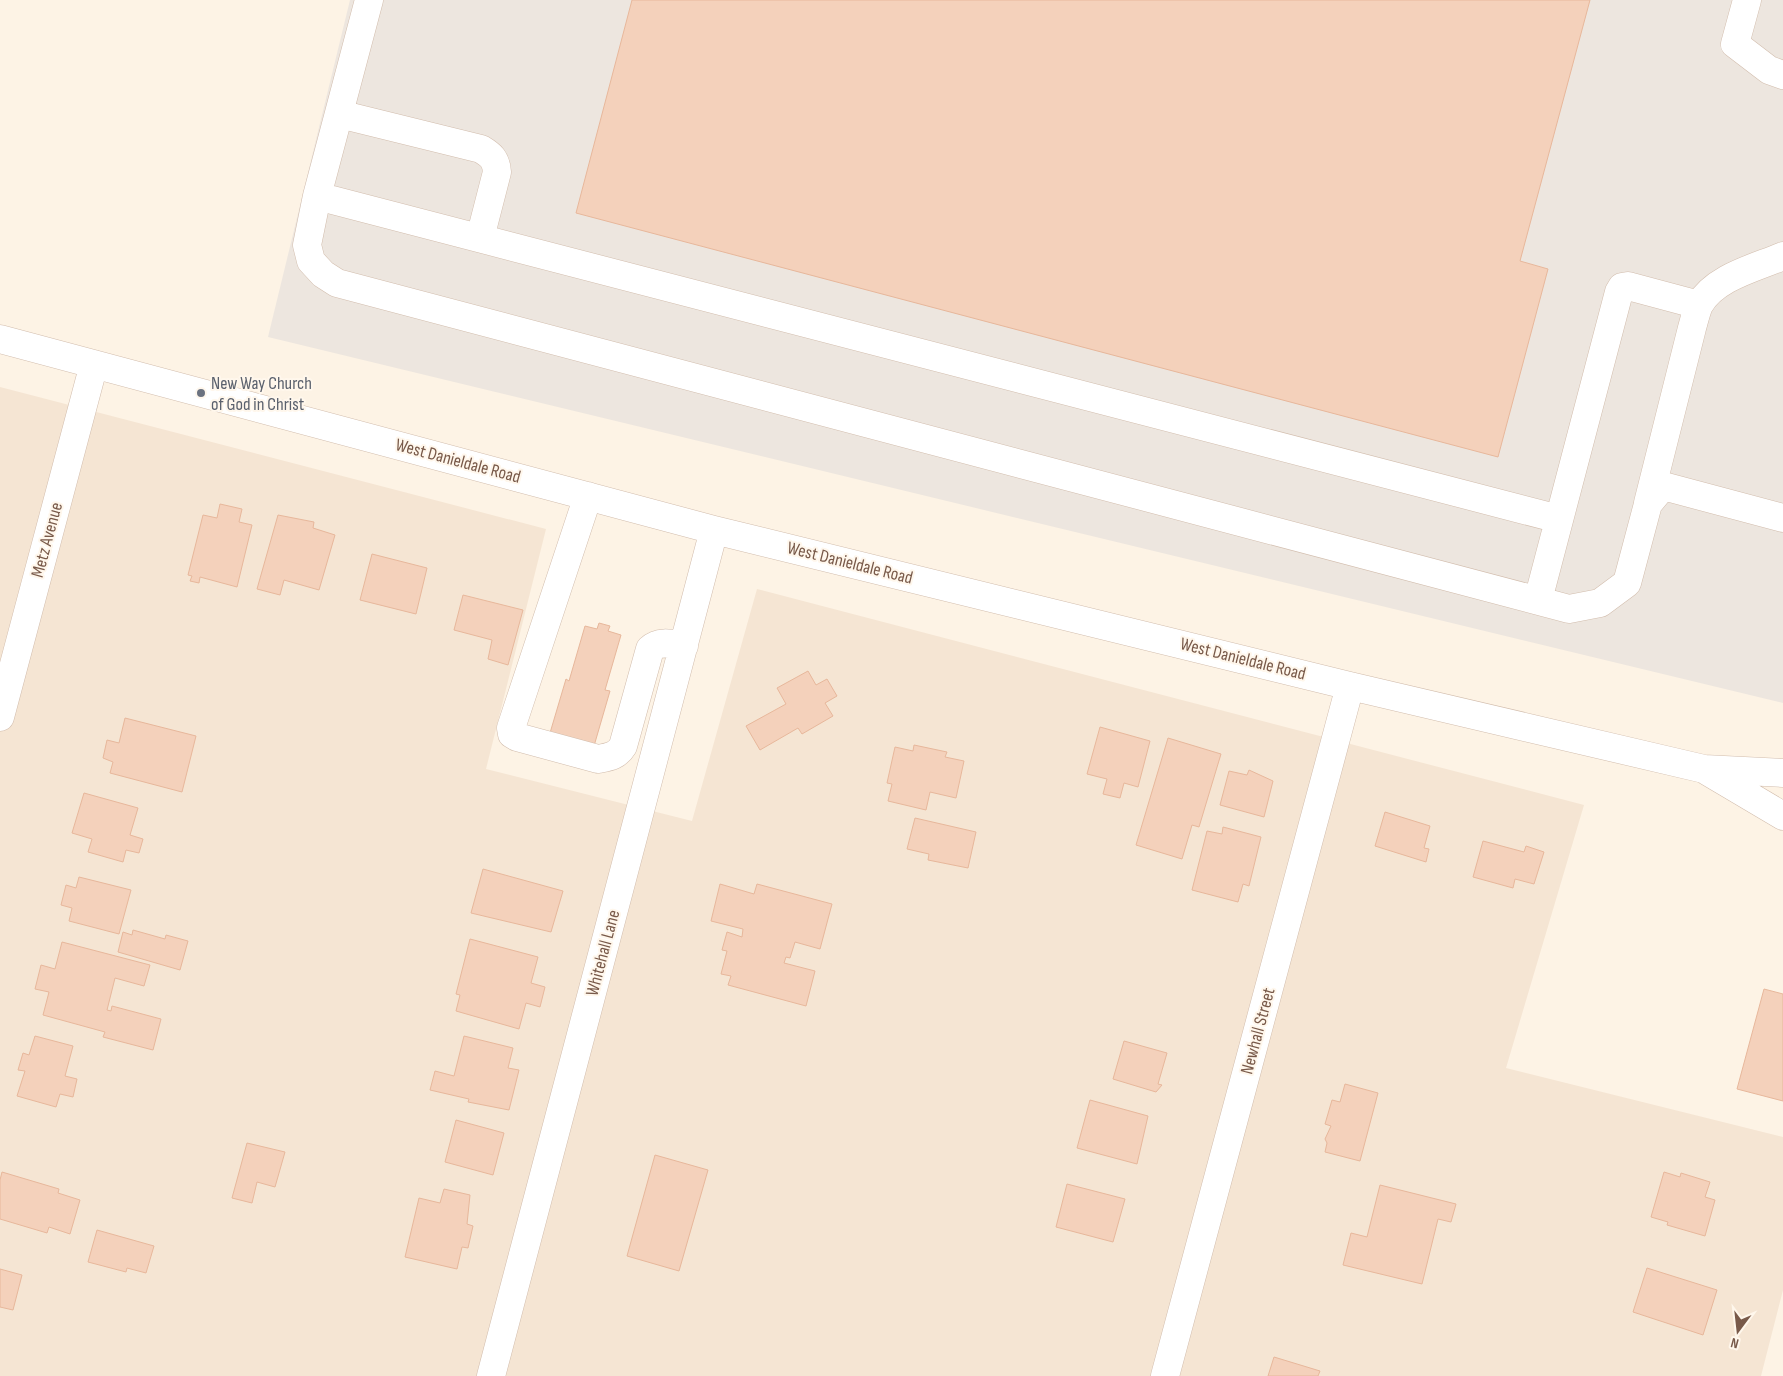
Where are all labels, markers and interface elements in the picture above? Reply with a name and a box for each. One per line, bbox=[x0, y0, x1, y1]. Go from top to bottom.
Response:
place label: New Way Church of God in Christ bbox=[211, 373, 312, 415]
marker: New Way Church of God in Christ bbox=[195, 387, 207, 399]
street label: West Danieldale Road bbox=[393, 434, 523, 488]
street label: Metz Avenue bbox=[27, 500, 67, 580]
street label: West Danieldale Road bbox=[785, 537, 915, 589]
street label: West Danieldale Road bbox=[1178, 633, 1308, 685]
street label: Whitehall Lane bbox=[581, 908, 625, 998]
street label: Newhall Street bbox=[1236, 985, 1280, 1077]
north arrow bbox=[1713, 1306, 1763, 1356]
text: N bbox=[1729, 1334, 1741, 1352]

